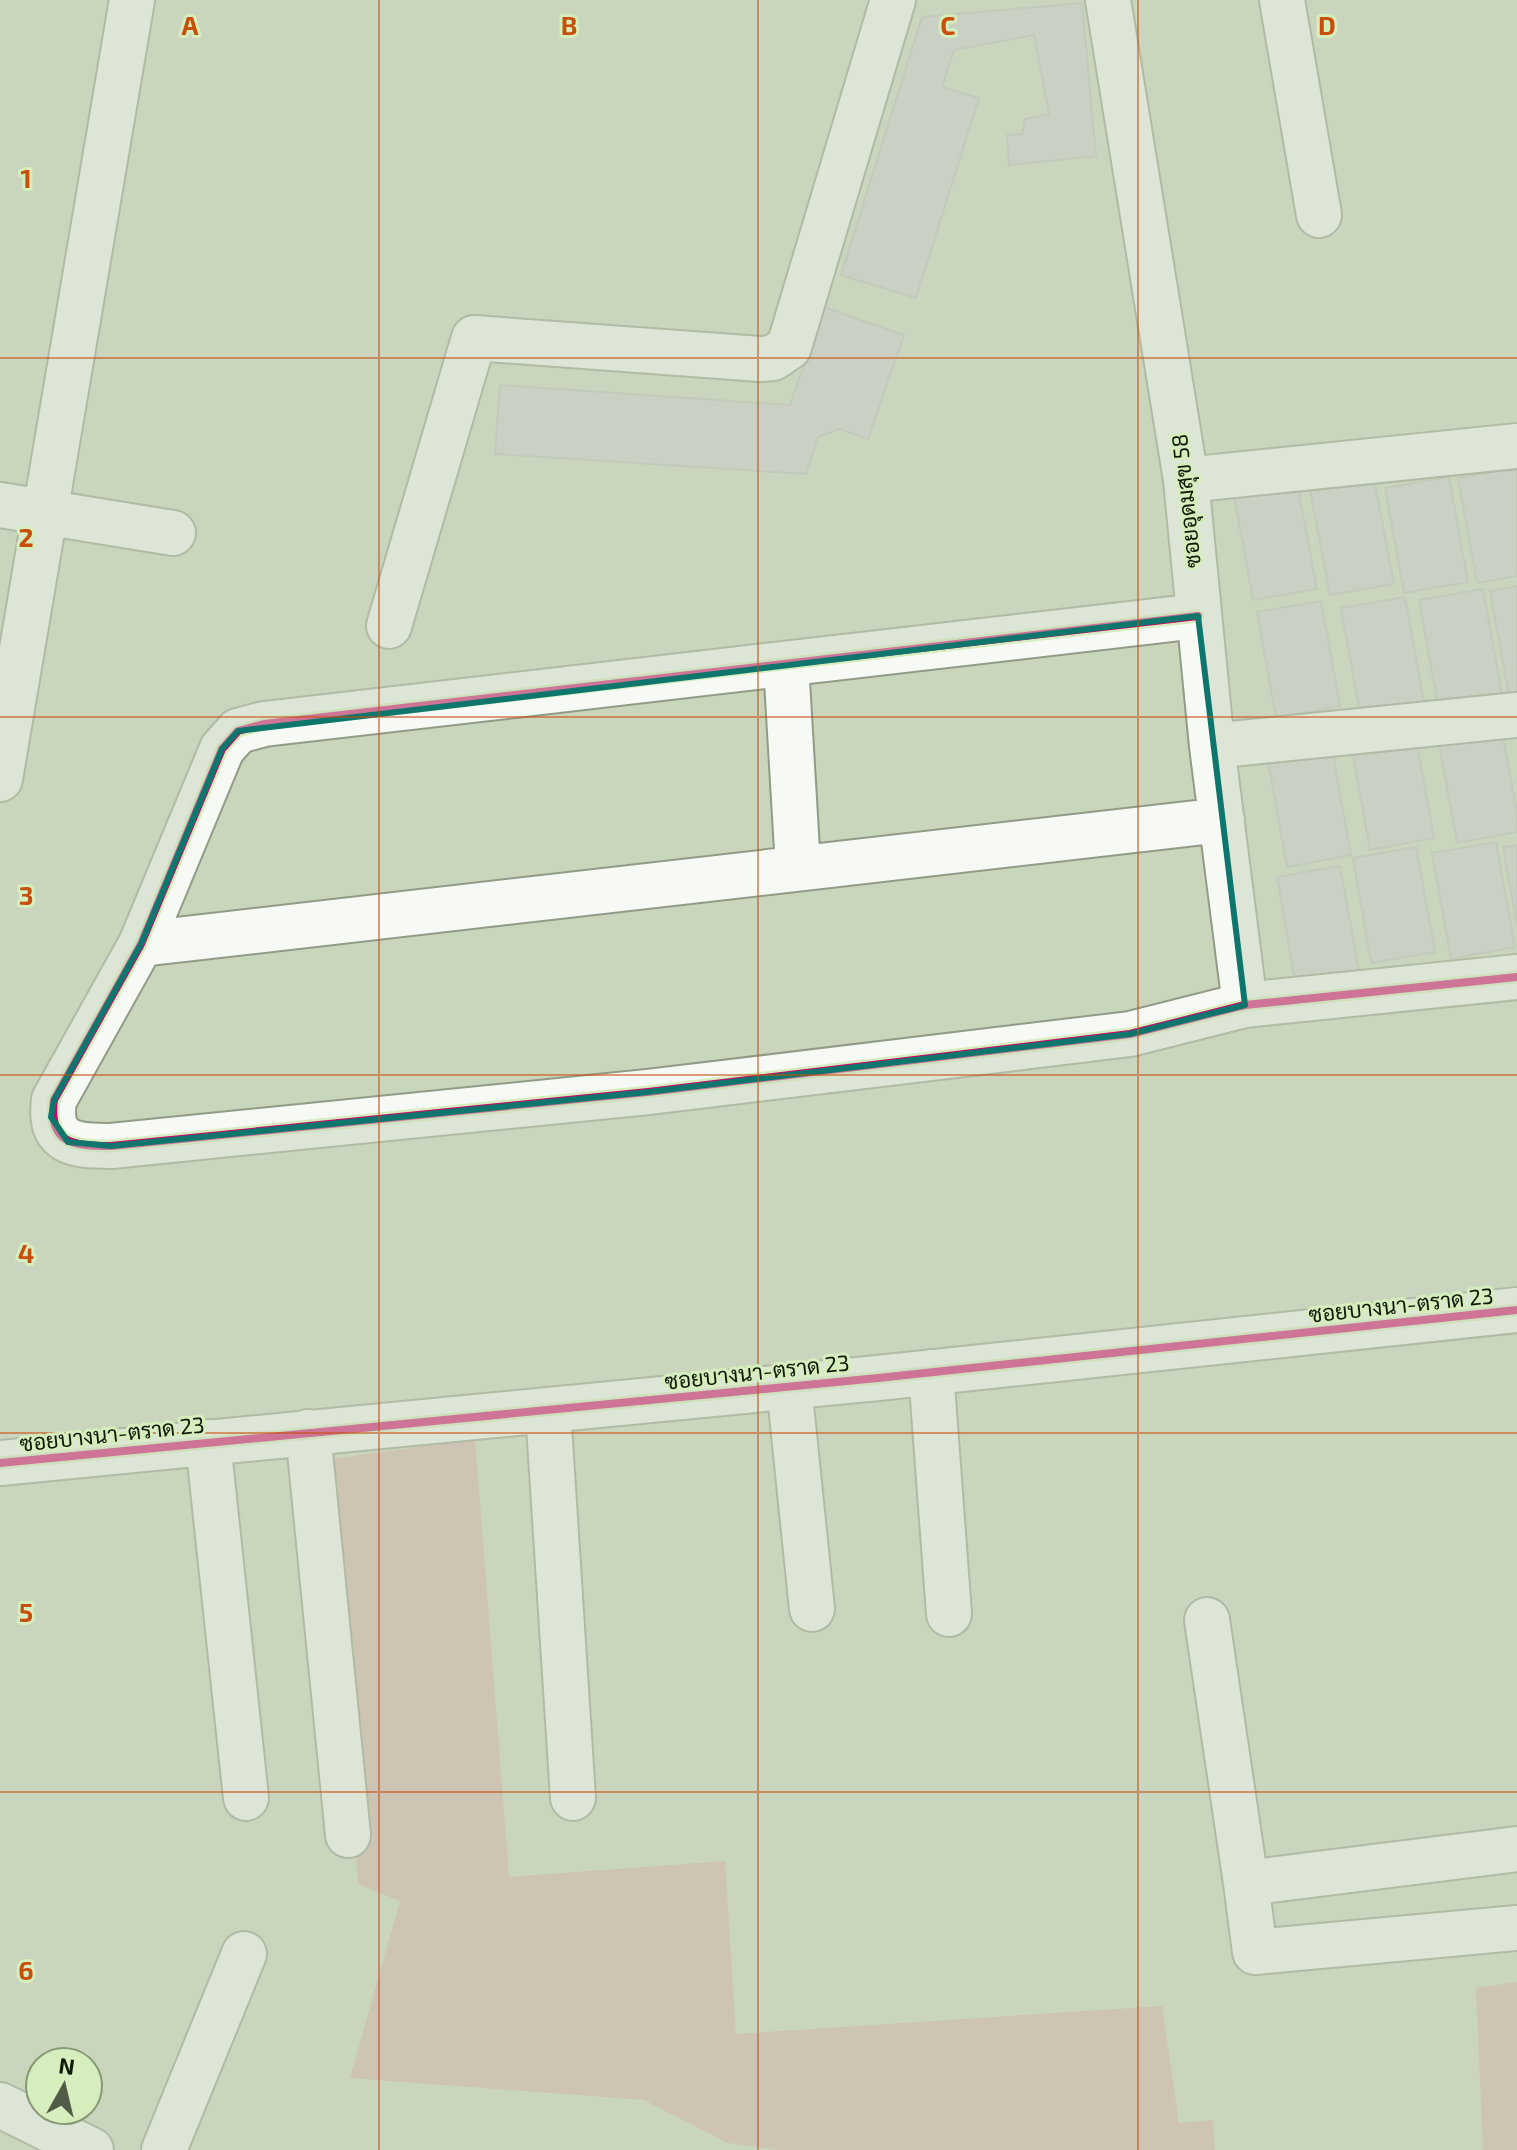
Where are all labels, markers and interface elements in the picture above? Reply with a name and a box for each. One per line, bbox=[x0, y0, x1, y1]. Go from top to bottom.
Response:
text: A bbox=[182, 9, 199, 40]
text: B bbox=[561, 9, 577, 40]
text: C bbox=[940, 9, 956, 40]
text: D bbox=[1318, 9, 1336, 40]
text: 1 bbox=[20, 162, 32, 193]
street label: ซอยอุดมสุข 58 bbox=[1165, 433, 1209, 569]
text: 2 bbox=[18, 521, 34, 552]
text: 3 bbox=[19, 879, 33, 910]
text: 4 bbox=[18, 1237, 34, 1268]
street label: ซอยบางนา-ตราด 23 bbox=[1307, 1281, 1495, 1327]
street label: ซอยบางนา-ตราด 23 bbox=[663, 1348, 851, 1394]
street label: ซอยบางนา-ตราด 23 bbox=[18, 1410, 206, 1456]
text: 5 bbox=[19, 1596, 33, 1627]
text: 6 bbox=[18, 1954, 34, 1985]
north arrow bbox=[24, 2046, 104, 2126]
text: N bbox=[57, 2051, 77, 2079]

